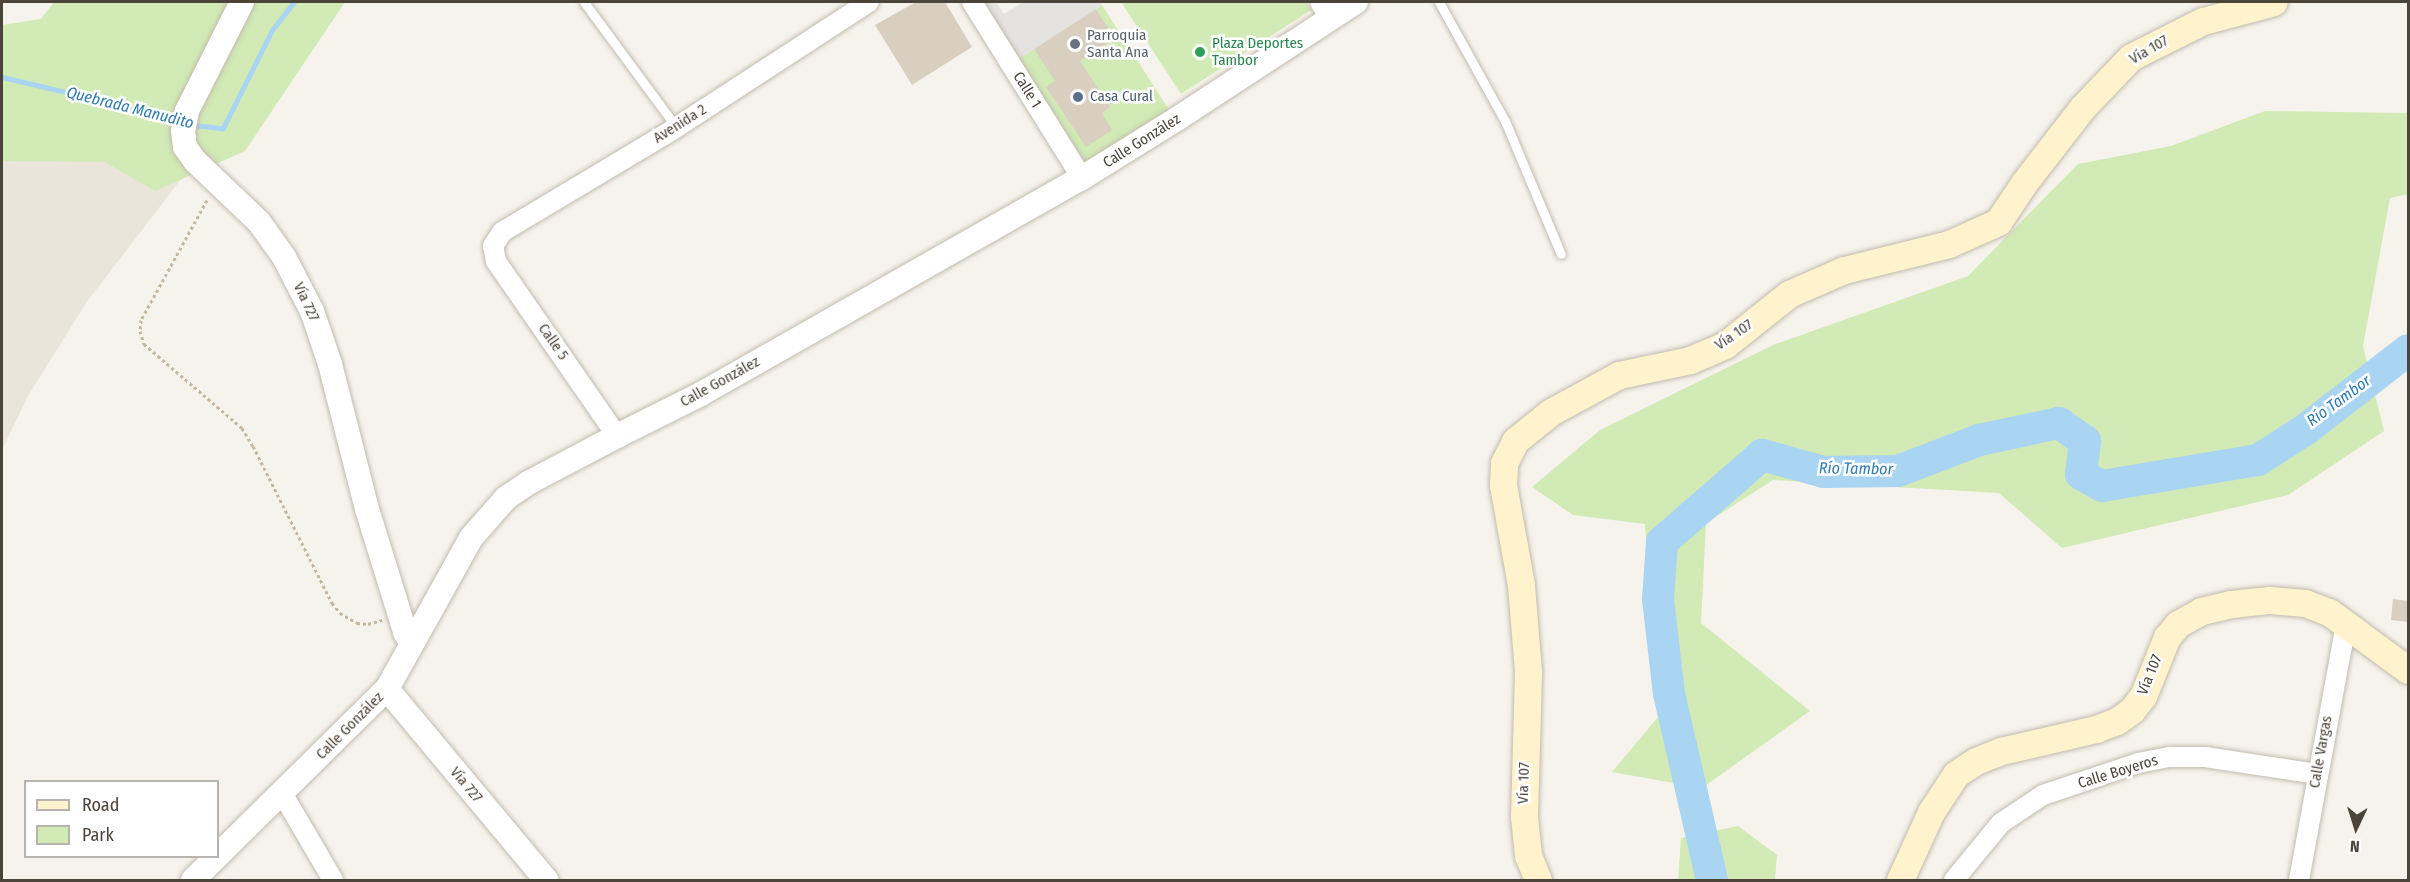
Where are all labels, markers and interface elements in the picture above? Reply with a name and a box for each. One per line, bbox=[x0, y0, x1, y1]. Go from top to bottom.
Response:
place label: Parroquia Santa Ana bbox=[1087, 26, 1149, 61]
street label: Vía 107 bbox=[2126, 32, 2172, 68]
place label: Plaza Deportes Tambor bbox=[1212, 34, 1303, 69]
marker: Parroquia Santa Ana bbox=[1068, 37, 1082, 51]
marker: Plaza Deportes Tambor bbox=[1193, 45, 1207, 59]
street label: Calle 1 bbox=[1009, 69, 1045, 111]
water label: Quebrada Manudito bbox=[64, 83, 196, 133]
place label: Casa Cural bbox=[1090, 88, 1153, 106]
marker: Casa Cural bbox=[1071, 90, 1085, 104]
street label: Avenida 2 bbox=[650, 101, 710, 147]
street label: Calle González bbox=[1100, 110, 1184, 172]
street label: Vía 727 bbox=[289, 280, 323, 324]
street label: Vía 107 bbox=[1712, 316, 1756, 354]
street label: Calle 5 bbox=[534, 320, 572, 364]
street label: Calle González bbox=[677, 353, 763, 411]
water label: Río Tambor bbox=[2303, 371, 2375, 431]
water label: Río Tambor bbox=[1819, 459, 1893, 479]
street label: Vía 107 bbox=[2134, 652, 2166, 698]
street label: Calle González bbox=[313, 689, 387, 763]
street label: Calle Vargas bbox=[2306, 714, 2336, 790]
street label: Calle Boyeros bbox=[2076, 751, 2160, 793]
street label: Vía 107 bbox=[1514, 762, 1534, 804]
street label: Vía 727 bbox=[446, 764, 486, 806]
legend bbox=[24, 780, 219, 858]
text: Road bbox=[82, 794, 119, 816]
north arrow bbox=[2326, 798, 2386, 858]
text: Park bbox=[82, 824, 114, 846]
text: N bbox=[2349, 837, 2360, 856]

